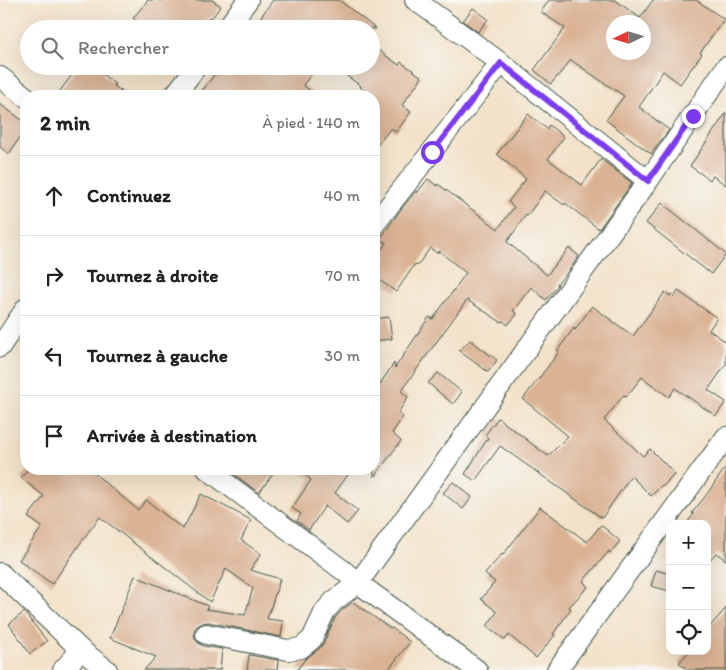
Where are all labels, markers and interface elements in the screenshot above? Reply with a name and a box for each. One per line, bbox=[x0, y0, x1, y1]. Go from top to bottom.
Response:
north arrow bbox=[606, 15, 651, 60]
search box bbox=[20, 20, 380, 75]
icon: search bbox=[38, 34, 66, 62]
text: Rechercher bbox=[78, 36, 169, 59]
route end bbox=[682, 105, 705, 128]
text: 2 min bbox=[40, 110, 90, 135]
text: À pied · 140 m bbox=[262, 113, 360, 132]
route start bbox=[421, 141, 444, 164]
icon: ahead bbox=[40, 182, 68, 210]
text: Continuez bbox=[87, 184, 171, 207]
text: 40 m bbox=[323, 186, 360, 205]
icon: right bbox=[40, 262, 68, 290]
text: Tournez à droite bbox=[87, 264, 219, 287]
text: 70 m bbox=[325, 266, 360, 285]
icon: left bbox=[40, 342, 68, 370]
text: Tournez à gauche bbox=[87, 344, 228, 367]
text: 30 m bbox=[324, 346, 360, 365]
icon: arrive bbox=[40, 422, 68, 450]
text: Arrivée à destination bbox=[87, 424, 257, 447]
map controls bbox=[666, 520, 711, 655]
button: + bbox=[666, 520, 711, 565]
button: − bbox=[666, 565, 711, 610]
button: locate bbox=[666, 610, 711, 655]

